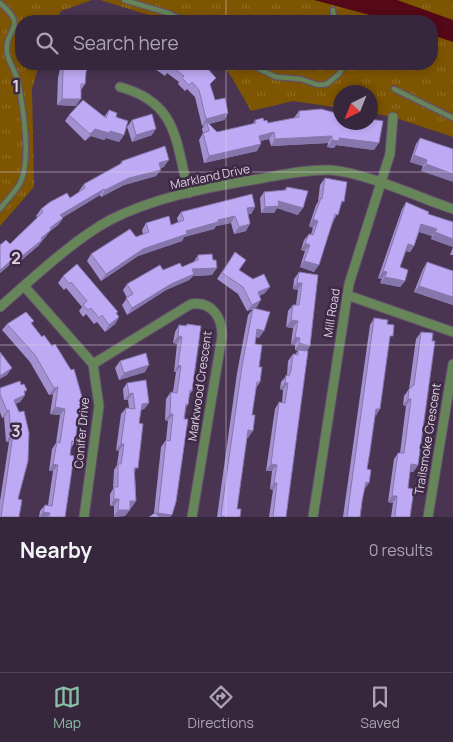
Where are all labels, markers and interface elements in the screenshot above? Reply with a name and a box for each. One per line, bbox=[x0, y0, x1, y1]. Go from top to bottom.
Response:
search box bbox=[15, 15, 438, 70]
icon: search bbox=[33, 29, 61, 57]
text: Search here bbox=[73, 30, 179, 56]
text: 1 bbox=[12, 75, 20, 97]
north arrow bbox=[333, 85, 378, 130]
street label: Markland Drive bbox=[168, 160, 251, 193]
text: 2 bbox=[11, 247, 21, 269]
street label: Mill Road bbox=[319, 287, 344, 339]
street label: Markwood Crescent bbox=[183, 330, 216, 442]
street label: Trailsmoke Crescent bbox=[410, 382, 445, 496]
street label: Conifer Drive bbox=[70, 397, 93, 469]
text: 3 bbox=[11, 420, 21, 442]
text: Nearby bbox=[20, 536, 92, 564]
text: 0 results bbox=[369, 539, 433, 561]
tab: Map bbox=[53, 683, 81, 732]
tab: Directions bbox=[188, 683, 254, 732]
tab: Saved bbox=[360, 683, 400, 732]

